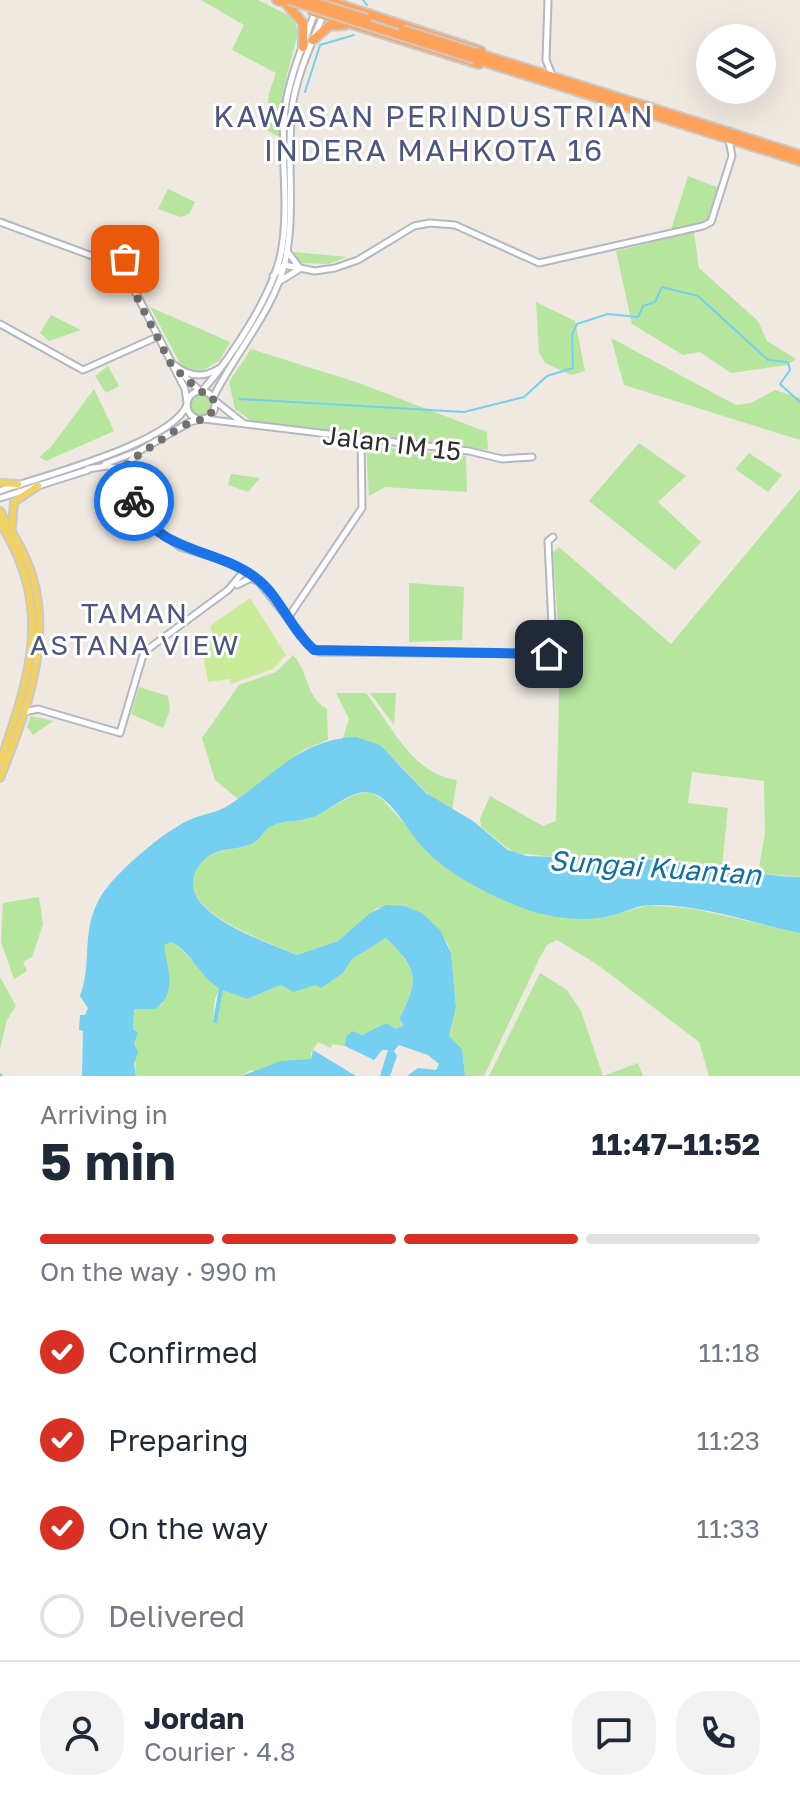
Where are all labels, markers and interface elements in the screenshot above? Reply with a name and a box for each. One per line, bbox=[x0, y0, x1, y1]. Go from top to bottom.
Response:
map controls bbox=[696, 24, 776, 104]
button: layers bbox=[696, 24, 776, 104]
district label: KAWASAN PERINDUSTRIAN INDERA MAHKOTA 16 bbox=[213, 98, 655, 168]
pin bbox=[91, 225, 159, 293]
icon: bag bbox=[103, 237, 147, 281]
street label: Jalan IM 15 bbox=[321, 419, 463, 467]
courier bbox=[94, 461, 174, 541]
icon: bike bbox=[112, 479, 156, 523]
district label: TAMAN ASTANA VIEW bbox=[30, 596, 240, 661]
pin bbox=[515, 620, 583, 688]
icon: home bbox=[527, 632, 571, 676]
water label: Sungai Kuantan bbox=[548, 843, 764, 891]
text: Arriving in bbox=[40, 1099, 168, 1130]
text: 11:47–11:52 bbox=[591, 1126, 760, 1162]
text: 5 min bbox=[40, 1129, 176, 1191]
text: On the way · 990 m bbox=[40, 1256, 277, 1287]
icon: check bbox=[40, 1330, 84, 1374]
text: Confirmed bbox=[108, 1334, 258, 1370]
text: 11:18 bbox=[699, 1337, 760, 1368]
icon: check bbox=[40, 1418, 84, 1462]
text: Preparing bbox=[108, 1422, 249, 1458]
text: 11:23 bbox=[697, 1425, 760, 1456]
icon: check bbox=[40, 1506, 84, 1550]
text: On the way bbox=[108, 1510, 268, 1546]
text: 11:33 bbox=[697, 1513, 760, 1544]
text: Delivered bbox=[108, 1598, 245, 1634]
button: person bbox=[40, 1691, 124, 1775]
button: chat bbox=[572, 1691, 656, 1775]
button: phone bbox=[676, 1691, 760, 1775]
text: Jordan bbox=[144, 1700, 244, 1736]
text: Courier · 4.8 bbox=[144, 1736, 296, 1767]

